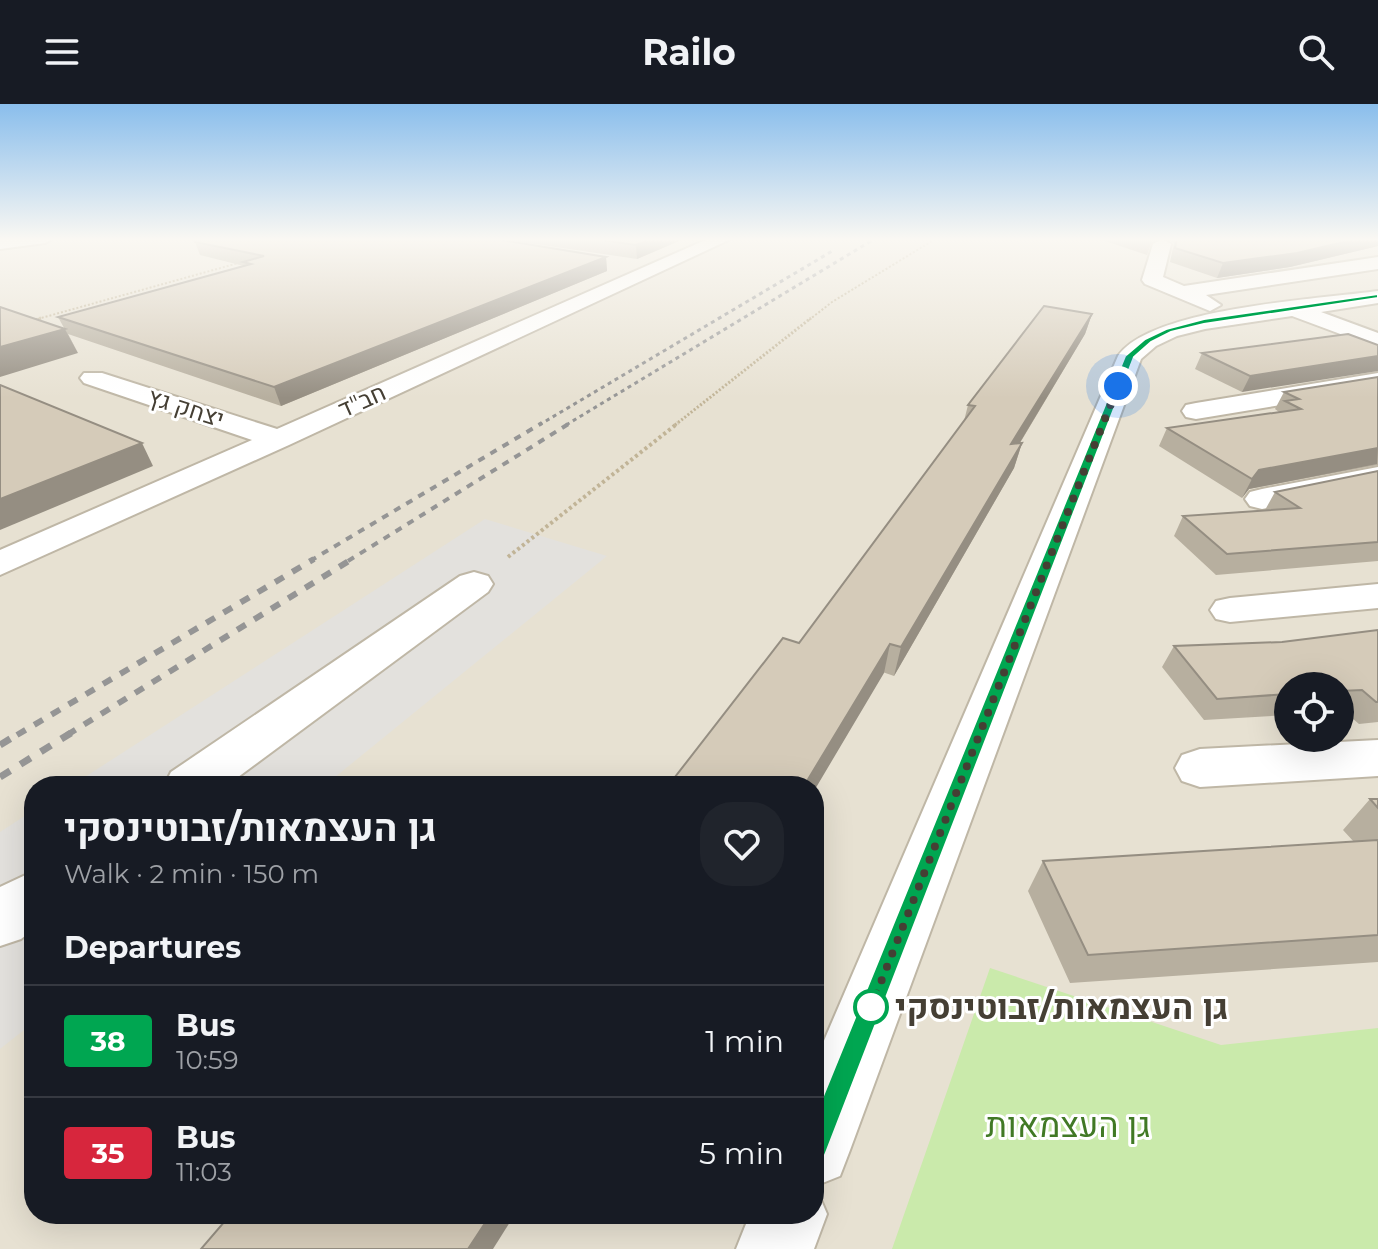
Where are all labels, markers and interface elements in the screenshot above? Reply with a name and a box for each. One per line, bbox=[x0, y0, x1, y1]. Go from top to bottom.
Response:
icon: menu bbox=[40, 30, 84, 74]
text: Railo bbox=[642, 30, 736, 74]
icon: search bbox=[1294, 30, 1338, 74]
your location bbox=[1098, 366, 1138, 406]
street label: חב"ד bbox=[334, 377, 390, 424]
street label: יצחק גץ bbox=[144, 382, 228, 433]
map controls bbox=[1274, 672, 1354, 752]
button: locate bbox=[1274, 672, 1354, 752]
button: heart bbox=[700, 802, 784, 886]
text: גן העצמאות/זבוטינסקי bbox=[64, 804, 437, 851]
text: Walk · 2 min · 150 m bbox=[64, 858, 319, 890]
text: Departures bbox=[64, 929, 241, 966]
place label: גן העצמאות/זבוטינסקי bbox=[895, 986, 1228, 1028]
marker: גן העצמאות/זבוטינסקי bbox=[854, 990, 888, 1024]
text: Bus bbox=[176, 1007, 236, 1044]
text: 1 min bbox=[705, 1023, 784, 1060]
text: 38 bbox=[90, 1024, 126, 1058]
text: 10:59 bbox=[176, 1044, 239, 1076]
park label: גן העצמאות bbox=[986, 1104, 1150, 1146]
text: Bus bbox=[176, 1119, 236, 1156]
text: 5 min bbox=[699, 1135, 784, 1172]
text: 35 bbox=[92, 1136, 124, 1170]
text: 11:03 bbox=[176, 1156, 232, 1188]

